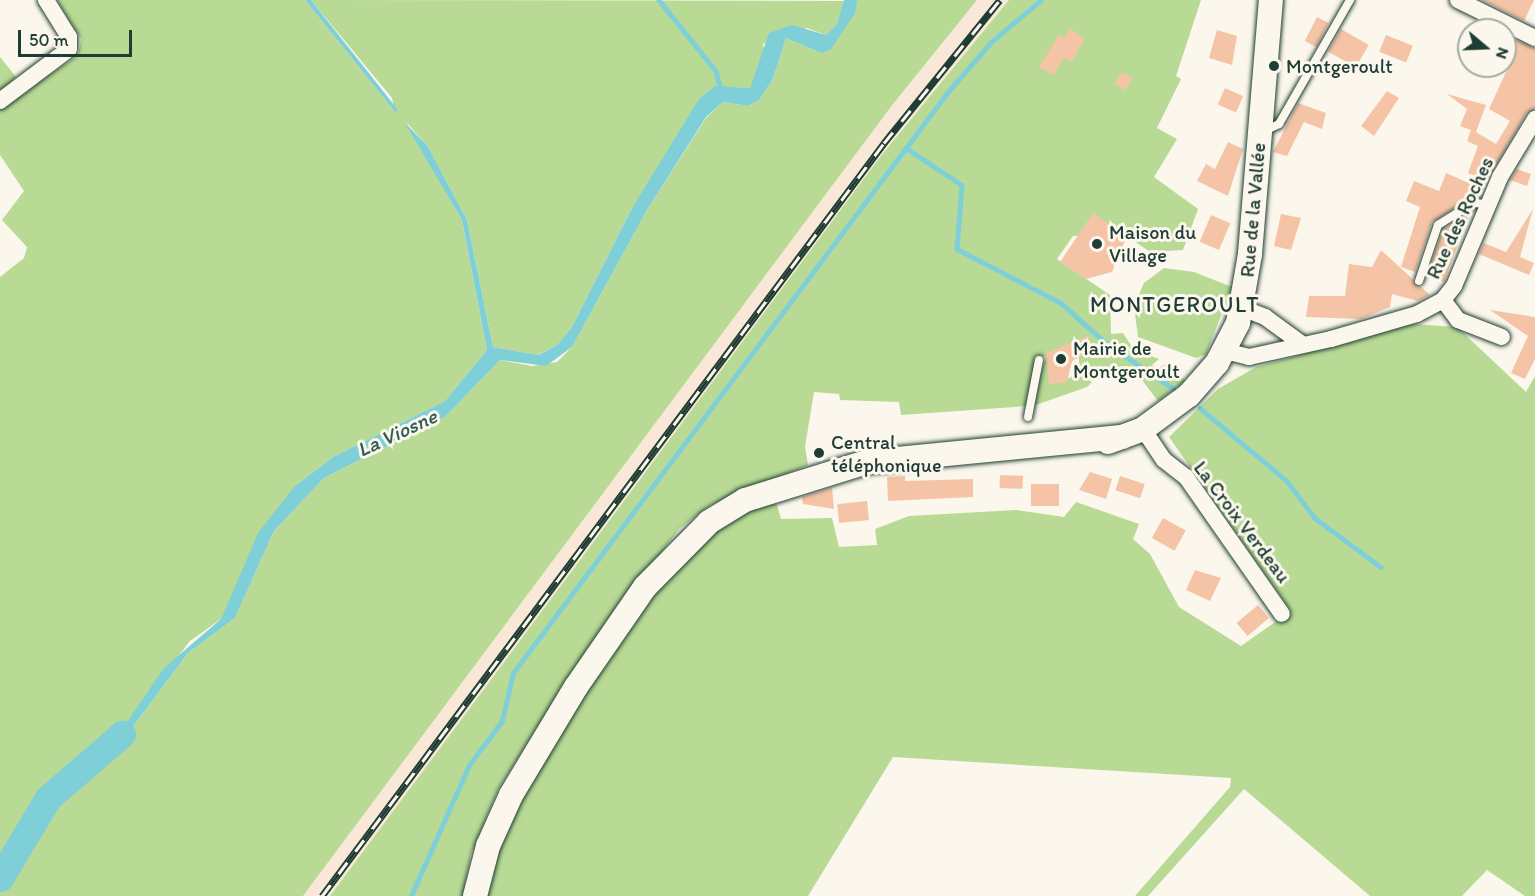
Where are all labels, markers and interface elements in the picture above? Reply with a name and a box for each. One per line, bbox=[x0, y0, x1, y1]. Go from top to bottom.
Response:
scale bar bbox=[21, 18, 135, 56]
north arrow bbox=[1457, 18, 1517, 78]
text: 50 m bbox=[29, 29, 69, 51]
text: N bbox=[1492, 45, 1513, 62]
place label: Montgeroult bbox=[1286, 54, 1393, 78]
marker: Montgeroult bbox=[1267, 59, 1281, 73]
street label: Rue de la Vallée bbox=[1235, 142, 1271, 278]
street label: Rue des Roches bbox=[1421, 153, 1499, 283]
place label: Maison du Village bbox=[1109, 220, 1197, 267]
marker: Maison du Village bbox=[1090, 237, 1104, 251]
district label: MONTGEROULT bbox=[1089, 292, 1261, 318]
place label: Mairie de Montgeroult bbox=[1073, 336, 1180, 383]
marker: Mairie de Montgeroult bbox=[1054, 352, 1068, 366]
water label: La Viosne bbox=[353, 404, 441, 462]
place label: Central téléphonique bbox=[831, 430, 941, 477]
marker: Central téléphonique bbox=[812, 446, 826, 460]
street label: La Croix Verdeau bbox=[1189, 457, 1295, 587]

